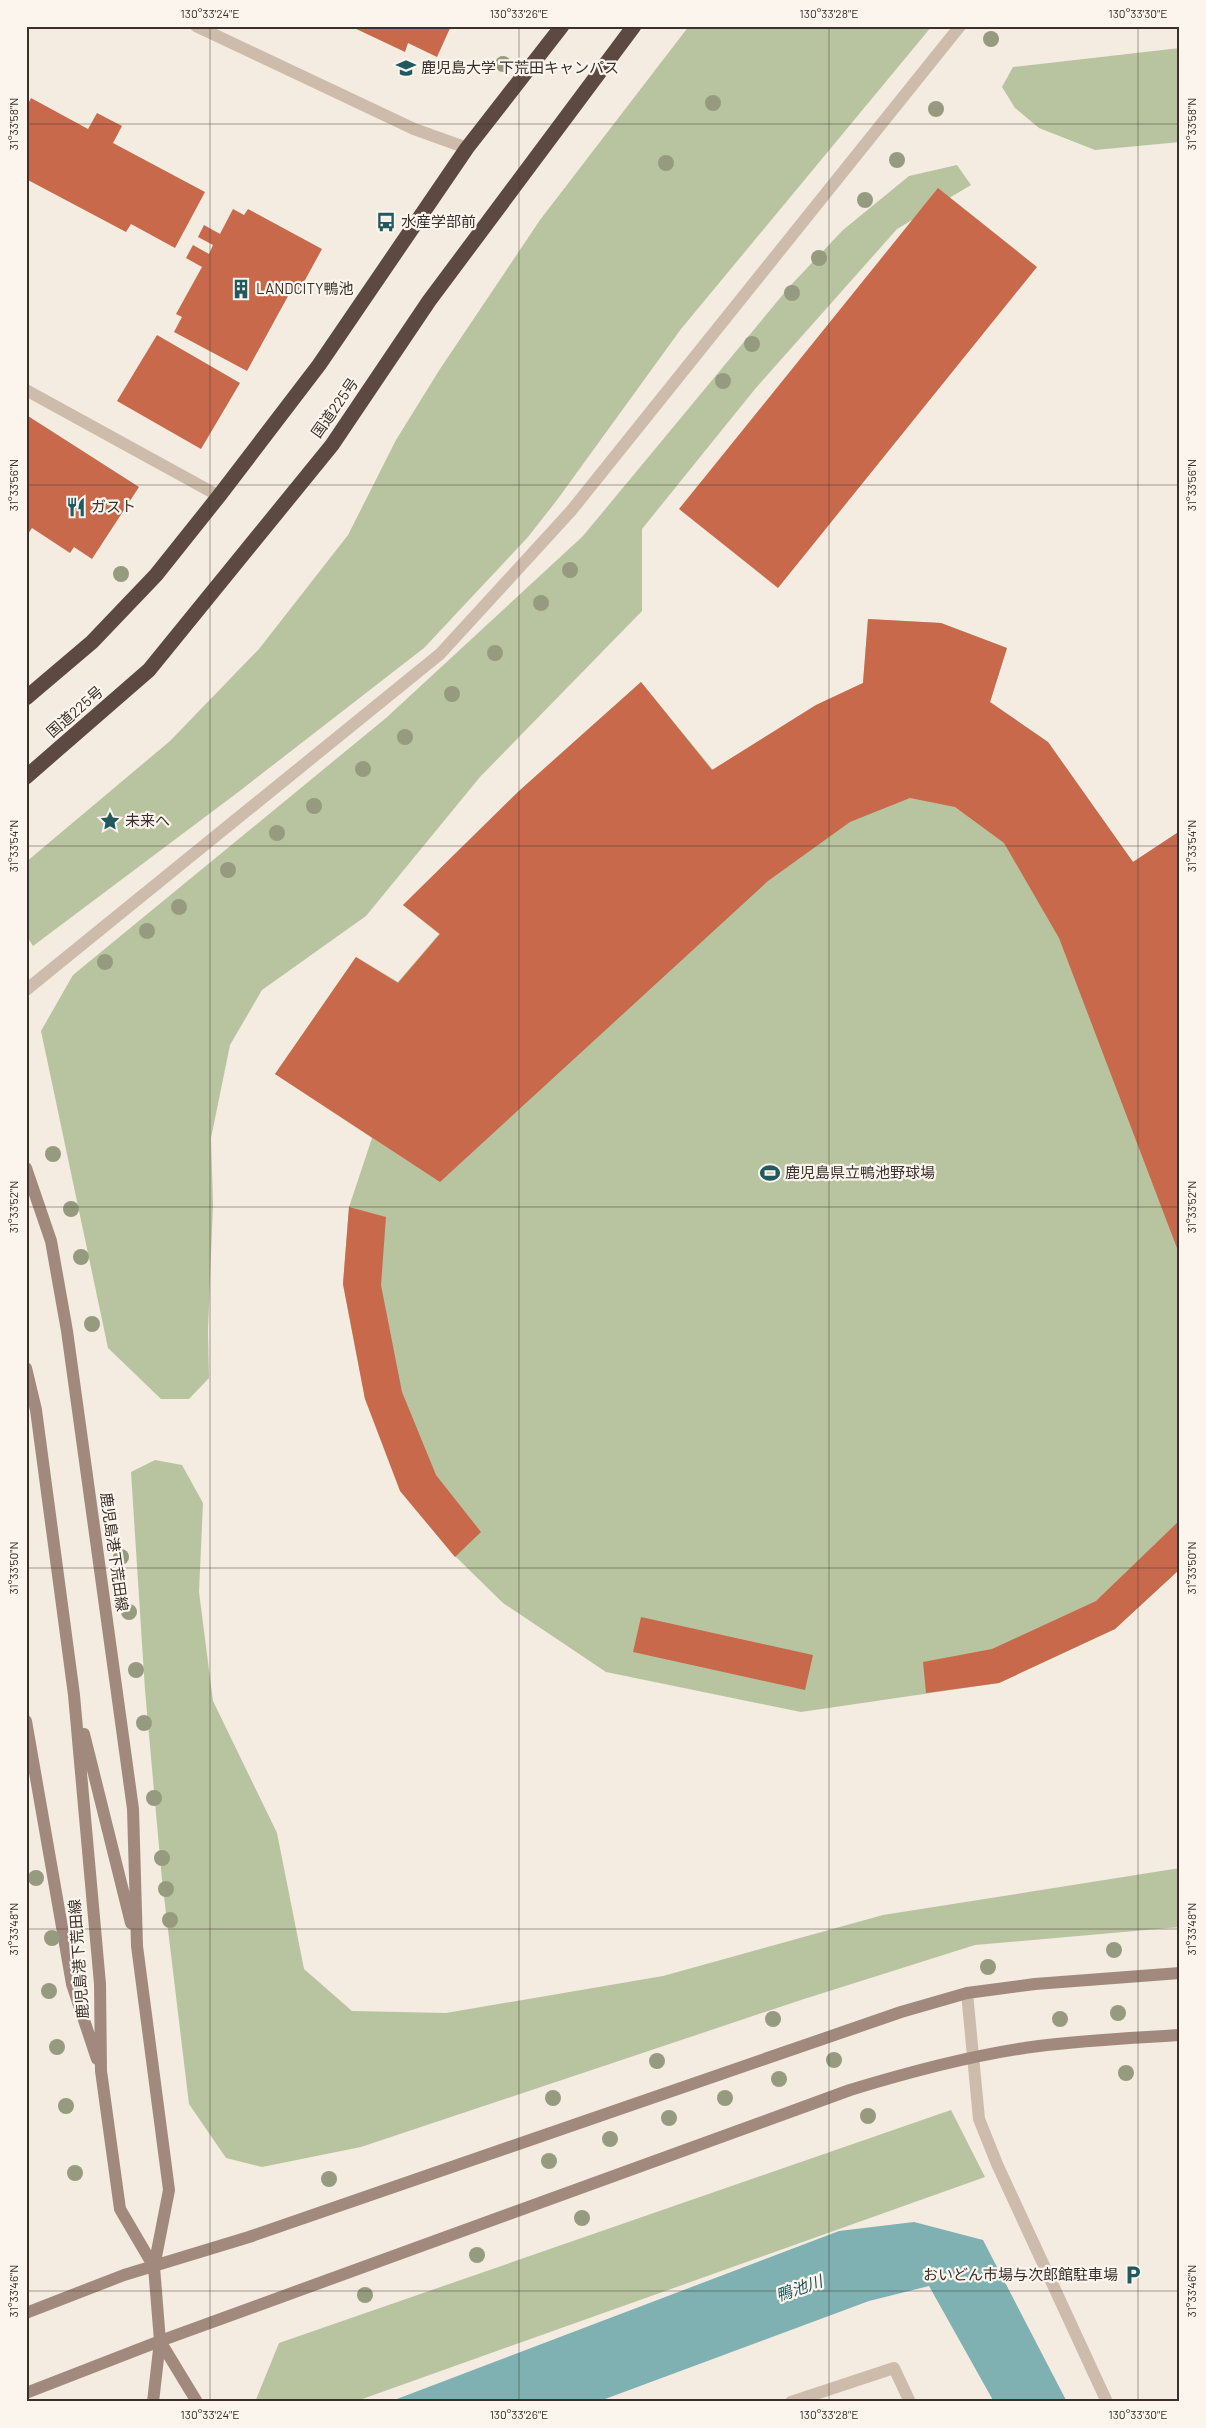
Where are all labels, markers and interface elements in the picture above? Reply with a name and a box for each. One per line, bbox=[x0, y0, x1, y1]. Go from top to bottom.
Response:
text: 130°33'24"E bbox=[181, 6, 239, 20]
text: 130°33'26"E bbox=[490, 6, 548, 20]
text: 130°33'28"E bbox=[800, 6, 858, 20]
text: 130°33'30"E bbox=[1108, 6, 1168, 20]
school or university icon: 鹿児島大学 下荒田キャンパス bbox=[395, 57, 417, 79]
place label: 鹿児島大学 下荒田キャンパス bbox=[421, 58, 619, 76]
text: 31°33'58"N bbox=[6, 98, 20, 150]
text: 31°33'58"N bbox=[1184, 98, 1198, 150]
bus stop icon: 水産学部前 bbox=[375, 211, 397, 233]
place label: 水産学部前 bbox=[401, 212, 476, 230]
building icon: LANDCITY鴨池 bbox=[230, 278, 252, 300]
place label: LANDCITY鴨池 bbox=[256, 279, 353, 297]
street label: 国道225号 bbox=[307, 374, 361, 441]
text: 31°33'56"N bbox=[6, 459, 20, 511]
text: 31°33'56"N bbox=[1184, 459, 1198, 511]
restaurant icon: ガスト bbox=[65, 496, 87, 518]
place label: ガスト bbox=[91, 497, 136, 515]
street label: 国道225号 bbox=[42, 682, 106, 741]
place icon: 未来へ bbox=[99, 810, 121, 832]
place label: 未来へ bbox=[125, 811, 170, 829]
text: 31°33'54"N bbox=[6, 820, 20, 872]
text: 31°33'54"N bbox=[1184, 820, 1198, 872]
sports icon: 鹿児島県立鴨池野球場 bbox=[759, 1162, 781, 1184]
place label: 鹿児島県立鴨池野球場 bbox=[785, 1163, 935, 1181]
text: 31°33'52"N bbox=[6, 1181, 20, 1233]
text: 31°33'52"N bbox=[1184, 1181, 1198, 1233]
street label: 鹿児島港下荒田線 bbox=[98, 1491, 132, 1613]
text: 31°33'50"N bbox=[6, 1541, 20, 1595]
text: 31°33'50"N bbox=[1184, 1541, 1198, 1595]
street label: 鹿児島港下荒田線 bbox=[65, 1899, 91, 2020]
text: 31°33'48"N bbox=[6, 1903, 20, 1955]
text: 31°33'48"N bbox=[1184, 1903, 1198, 1955]
parking icon: おいどん市場与次郎館駐車場 bbox=[1122, 2264, 1144, 2286]
text: 31°33'46"N bbox=[6, 2265, 20, 2317]
place label: おいどん市場与次郎館駐車場 bbox=[923, 2265, 1118, 2283]
text: 31°33'46"N bbox=[1184, 2265, 1198, 2317]
water label: 鴨池川 bbox=[773, 2270, 827, 2304]
text: 130°33'24"E bbox=[181, 2407, 239, 2421]
text: 130°33'26"E bbox=[490, 2407, 548, 2421]
text: 130°33'28"E bbox=[800, 2407, 858, 2421]
text: 130°33'30"E bbox=[1108, 2407, 1168, 2421]

